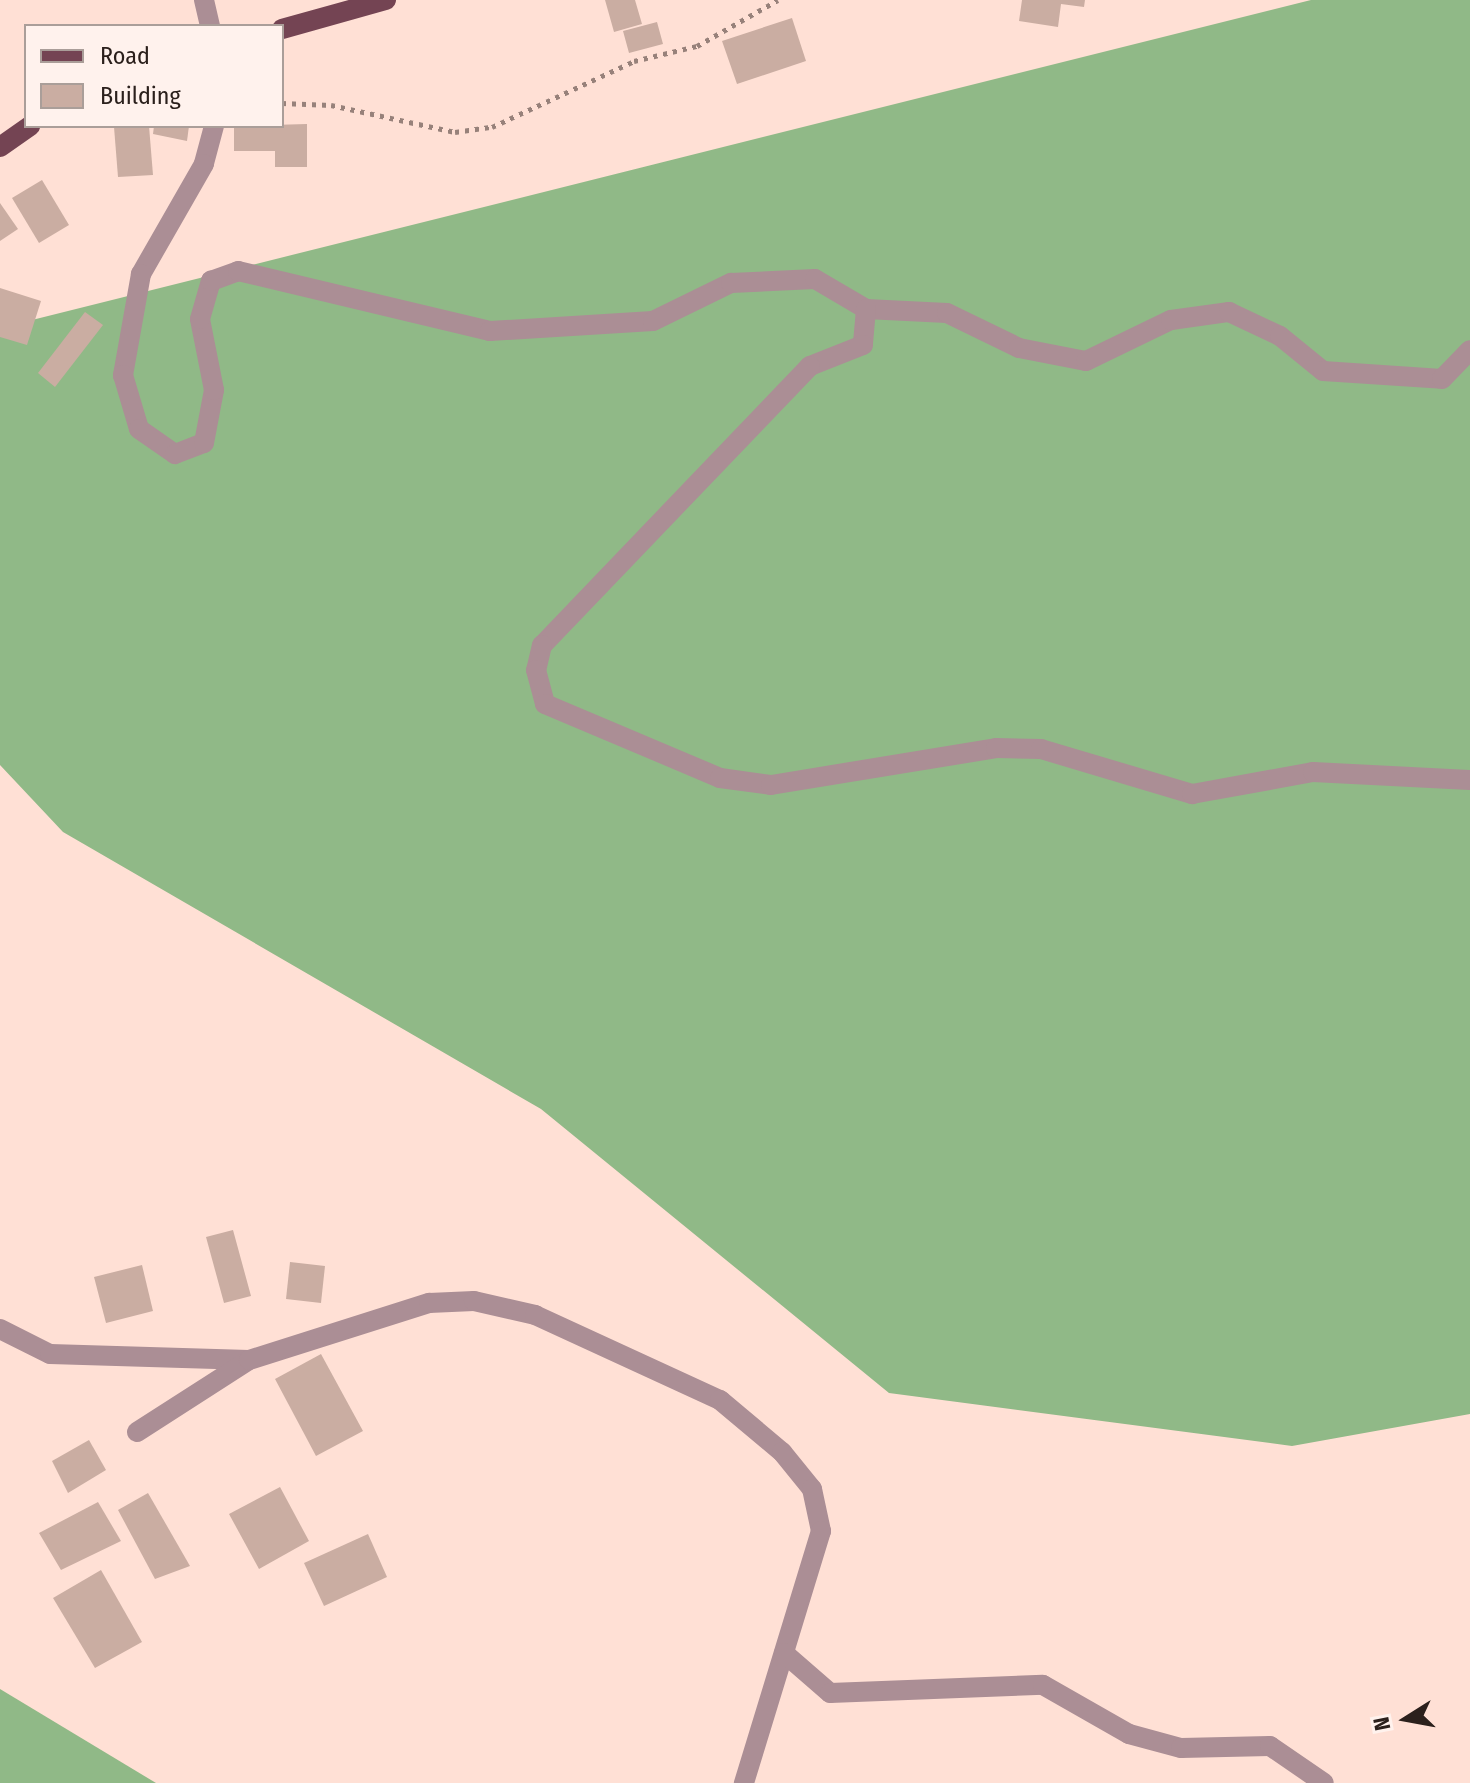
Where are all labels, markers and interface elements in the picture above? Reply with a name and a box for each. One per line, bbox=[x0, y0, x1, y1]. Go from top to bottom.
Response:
legend bbox=[24, 24, 284, 128]
text: Road bbox=[100, 42, 150, 70]
text: Building bbox=[100, 82, 181, 110]
north arrow bbox=[1366, 1679, 1446, 1759]
text: N bbox=[1367, 1715, 1396, 1733]

